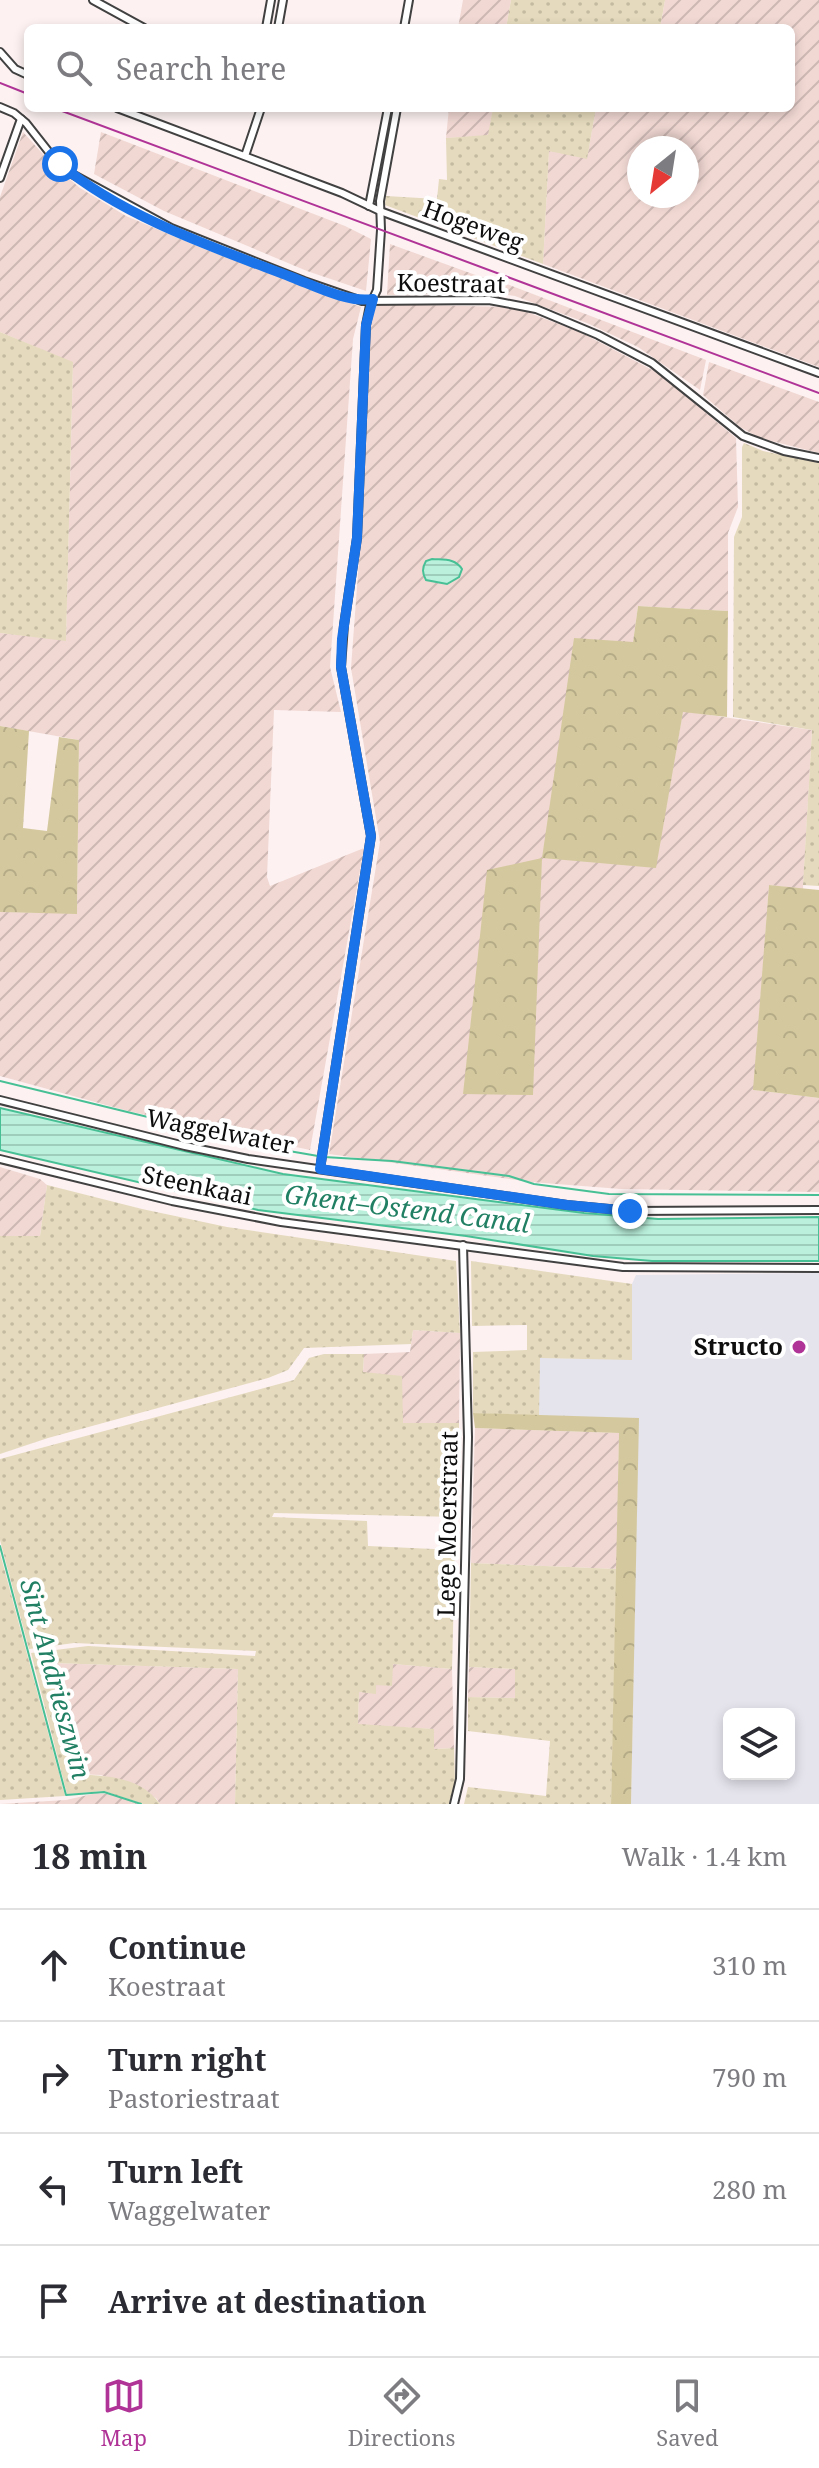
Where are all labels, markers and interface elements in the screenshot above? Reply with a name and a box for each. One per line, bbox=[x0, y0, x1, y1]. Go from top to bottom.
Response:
search box bbox=[24, 24, 795, 112]
icon: search bbox=[52, 46, 96, 90]
text: Search here bbox=[116, 48, 286, 89]
north arrow bbox=[627, 136, 699, 208]
route start bbox=[42, 146, 78, 182]
street label: Hogeweg bbox=[418, 191, 529, 258]
street label: Koestraat bbox=[396, 265, 506, 300]
street label: Waggelwater bbox=[144, 1100, 297, 1161]
street label: Steenkaai bbox=[139, 1157, 256, 1212]
water label: Ghent–Ostend Canal bbox=[283, 1175, 532, 1241]
route end bbox=[612, 1193, 648, 1229]
place label: Structo bbox=[694, 1329, 783, 1362]
marker: Structo bbox=[790, 1338, 808, 1356]
street label: Lege Moerstraat bbox=[428, 1431, 465, 1617]
water label: Sint Andrieszwin bbox=[12, 1575, 100, 1783]
map controls bbox=[723, 1708, 795, 1780]
button: layers bbox=[723, 1708, 795, 1780]
text: 18 min bbox=[32, 1833, 147, 1879]
text: Walk · 1.4 km bbox=[622, 1838, 787, 1874]
text: Continue bbox=[108, 1927, 246, 1968]
icon: ahead bbox=[32, 1943, 76, 1987]
text: 310 m bbox=[712, 1947, 787, 1983]
text: Koestraat bbox=[108, 1968, 226, 2004]
text: Turn right bbox=[108, 2039, 266, 2080]
icon: right bbox=[32, 2055, 76, 2099]
text: 790 m bbox=[712, 2059, 787, 2095]
text: Pastoriestraat bbox=[108, 2080, 280, 2116]
text: Turn left bbox=[108, 2151, 243, 2192]
icon: left bbox=[32, 2167, 76, 2211]
text: 280 m bbox=[712, 2171, 787, 2207]
text: Waggelwater bbox=[108, 2192, 270, 2228]
icon: arrive bbox=[32, 2279, 76, 2323]
text: Arrive at destination bbox=[108, 2281, 427, 2322]
tab: Map bbox=[100, 2374, 147, 2452]
tab: Directions bbox=[348, 2374, 455, 2452]
tab: Saved bbox=[656, 2374, 719, 2452]

